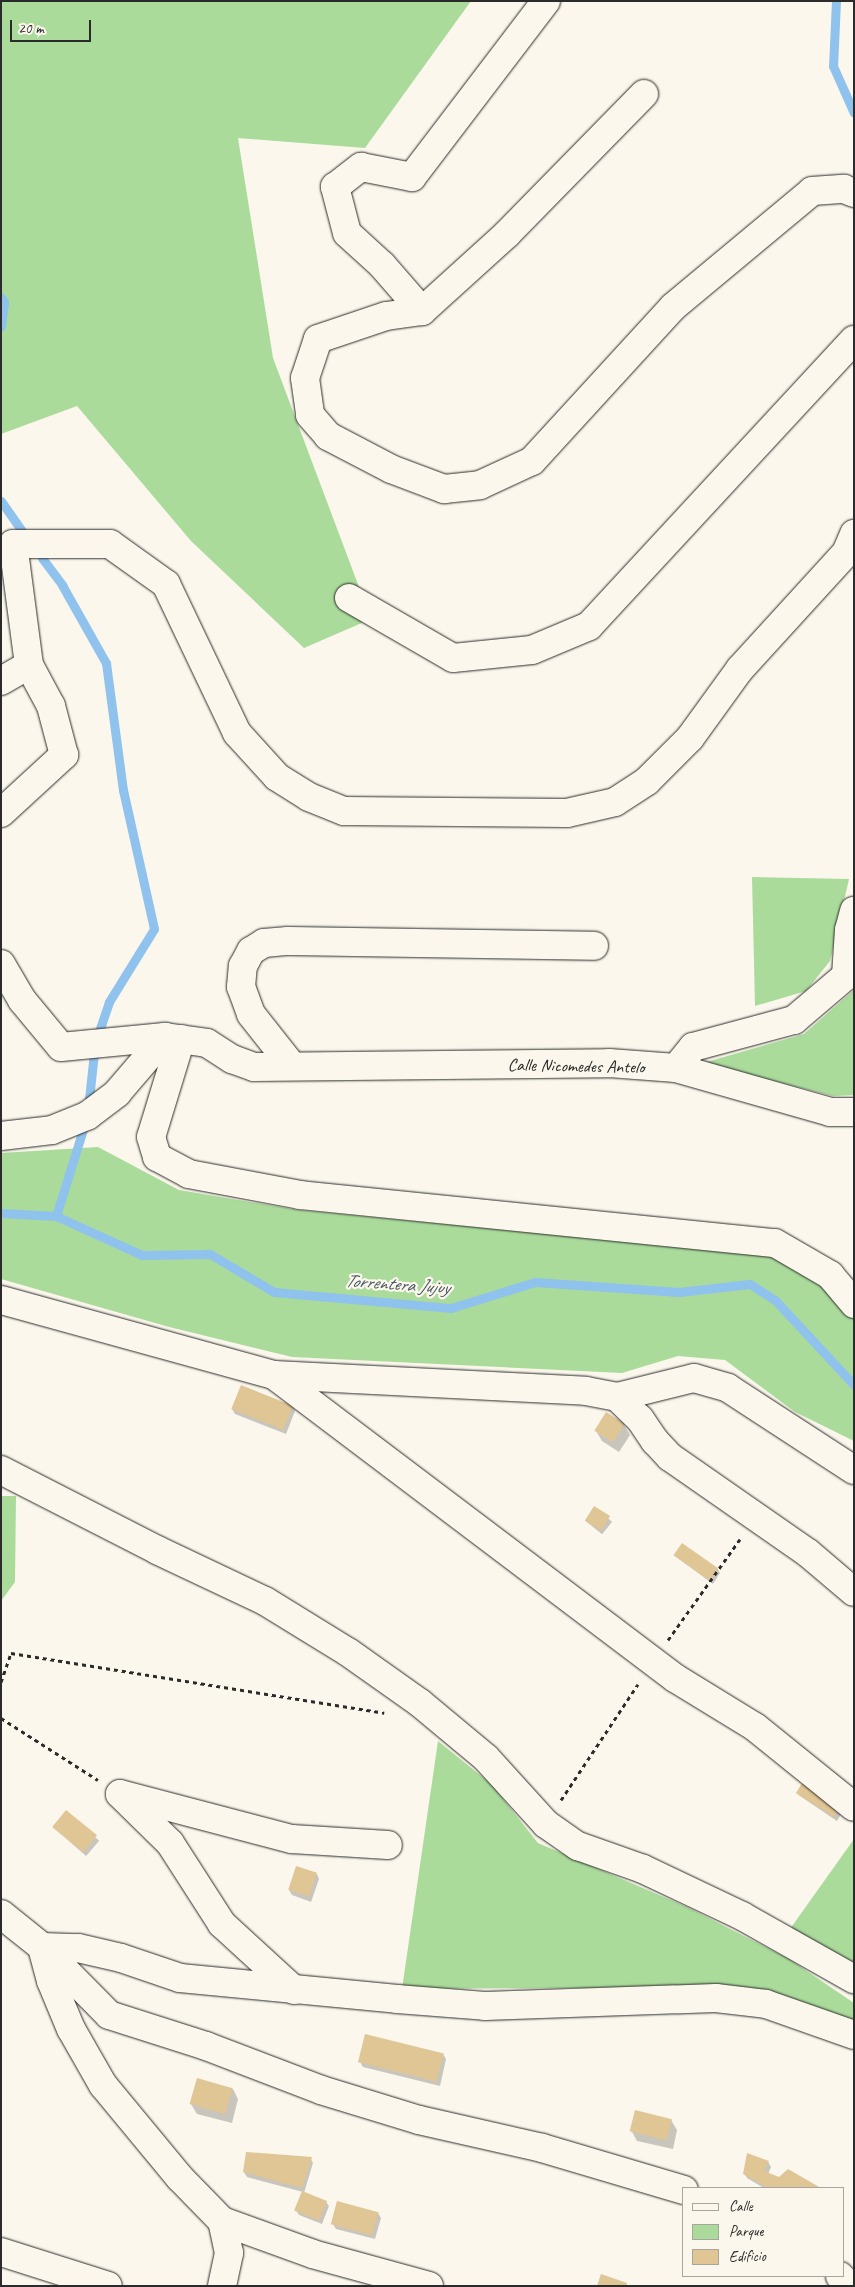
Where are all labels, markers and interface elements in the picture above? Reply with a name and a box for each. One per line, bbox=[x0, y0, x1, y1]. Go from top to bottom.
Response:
scale bar bbox=[12, 10, 94, 42]
text: 20 m bbox=[18, 19, 44, 38]
street label: Calle Nicomedes Antelo bbox=[507, 1054, 645, 1078]
water label: Torrentera Jujuy bbox=[344, 1270, 450, 1300]
legend bbox=[682, 2187, 845, 2277]
text: Calle bbox=[729, 2197, 753, 2216]
text: Parque bbox=[729, 2222, 763, 2241]
text: Edificio bbox=[729, 2247, 766, 2266]

